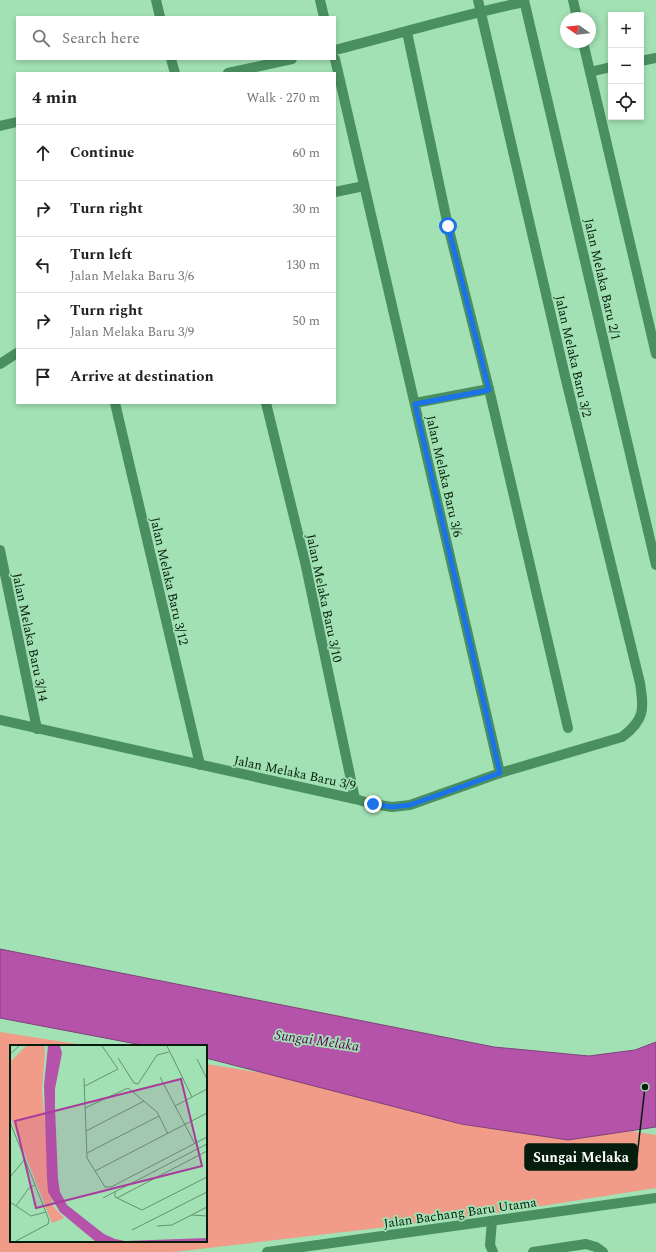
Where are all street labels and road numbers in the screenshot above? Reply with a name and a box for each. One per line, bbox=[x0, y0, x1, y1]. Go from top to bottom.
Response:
street label: Jalan Melaka Baru 2/1 bbox=[578, 216, 626, 342]
street label: Jalan Melaka Baru 3/2 bbox=[549, 293, 597, 419]
street label: Jalan Melaka Baru 3/6 bbox=[420, 413, 468, 540]
street label: Jalan Melaka Baru 3/12 bbox=[145, 515, 193, 647]
street label: Jalan Melaka Baru 3/10 bbox=[301, 532, 348, 665]
street label: Jalan Melaka Baru 3/14 bbox=[7, 571, 54, 704]
street label: Jalan Melaka Baru 3/9 bbox=[232, 750, 358, 796]
street label: Jalan Bachang Baru Utama bbox=[382, 1192, 539, 1234]

